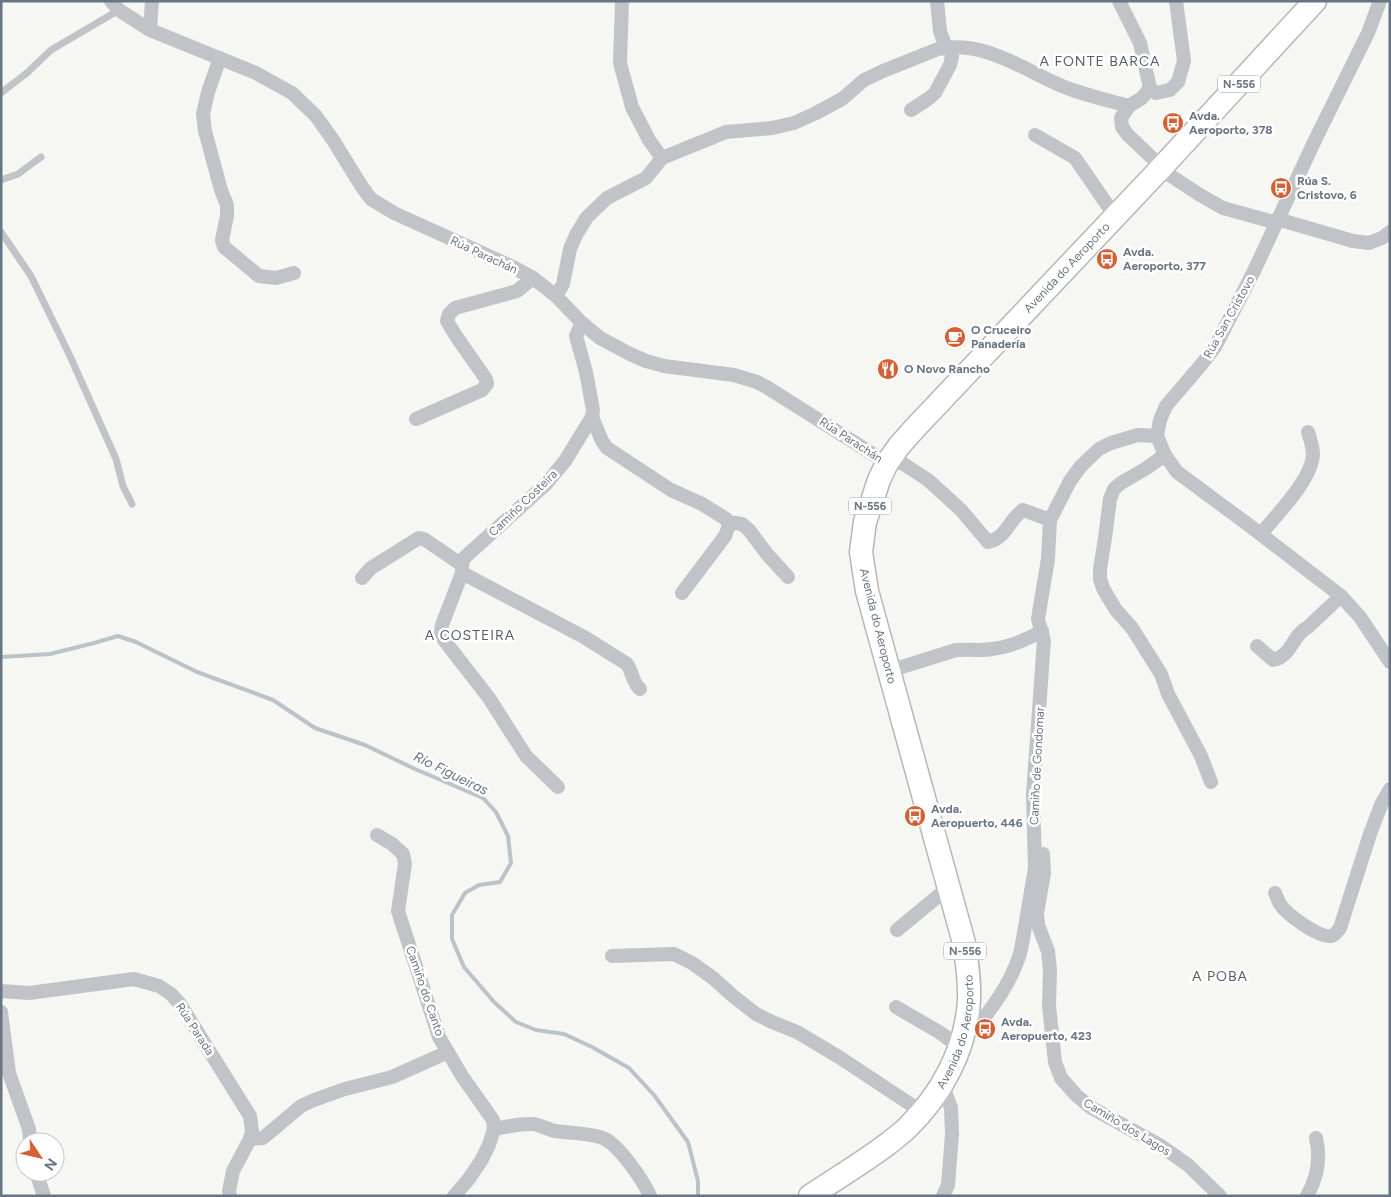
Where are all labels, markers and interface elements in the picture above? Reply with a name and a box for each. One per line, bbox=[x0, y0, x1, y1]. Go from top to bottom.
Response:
district label: A FONTE BARCA bbox=[1039, 53, 1161, 70]
road number: N-556 bbox=[1218, 76, 1260, 92]
place label: Avda. Aeroporto, 378 bbox=[1189, 109, 1273, 137]
bus stop icon: Avda. Aeroporto, 378 bbox=[1161, 111, 1185, 135]
place label: Rúa S. Cristovo, 6 bbox=[1297, 174, 1357, 202]
bus stop icon: Rúa S. Cristovo, 6 bbox=[1269, 176, 1293, 200]
street label: Avenida do Aeroporto bbox=[1021, 220, 1113, 315]
street label: Rúa Parachán bbox=[448, 233, 520, 277]
place label: Avda. Aeroporto, 377 bbox=[1123, 245, 1206, 273]
bus stop icon: Avda. Aeroporto, 377 bbox=[1095, 247, 1119, 271]
street label: Rúa San Cristovo bbox=[1201, 273, 1257, 361]
place label: O Cruceiro Panadería bbox=[971, 323, 1031, 351]
cafe icon: O Cruceiro Panadería bbox=[943, 325, 967, 349]
restaurant icon: O Novo Rancho bbox=[876, 357, 900, 381]
place label: O Novo Rancho bbox=[904, 362, 990, 376]
street label: Rúa Parachán bbox=[817, 414, 885, 466]
street label: Camiño Costeira bbox=[486, 467, 560, 539]
road number: N-556 bbox=[849, 498, 891, 514]
street label: Avenida do Aeroporto bbox=[857, 567, 899, 685]
district label: A COSTEIRA bbox=[425, 627, 515, 644]
street label: Camiño de Gondomar bbox=[1027, 707, 1047, 825]
water label: Río Figueiras bbox=[411, 748, 491, 799]
place label: Avda. Aeropuerto, 446 bbox=[931, 802, 1023, 830]
bus stop icon: Avda. Aeropuerto, 446 bbox=[903, 804, 927, 828]
road number: N-556 bbox=[944, 942, 986, 959]
street label: Camiño do Canto bbox=[403, 944, 447, 1038]
district label: A POBA bbox=[1192, 968, 1248, 985]
street label: Avenida do Aeroporto bbox=[934, 974, 976, 1091]
street label: Rúa Parada bbox=[173, 1000, 217, 1058]
place label: Avda. Aeropuerto, 423 bbox=[1001, 1015, 1092, 1043]
bus stop icon: Avda. Aeropuerto, 423 bbox=[973, 1017, 997, 1041]
street label: Camiño dos Lagos bbox=[1081, 1096, 1173, 1159]
north arrow bbox=[15, 1132, 65, 1182]
text: N bbox=[40, 1155, 60, 1173]

